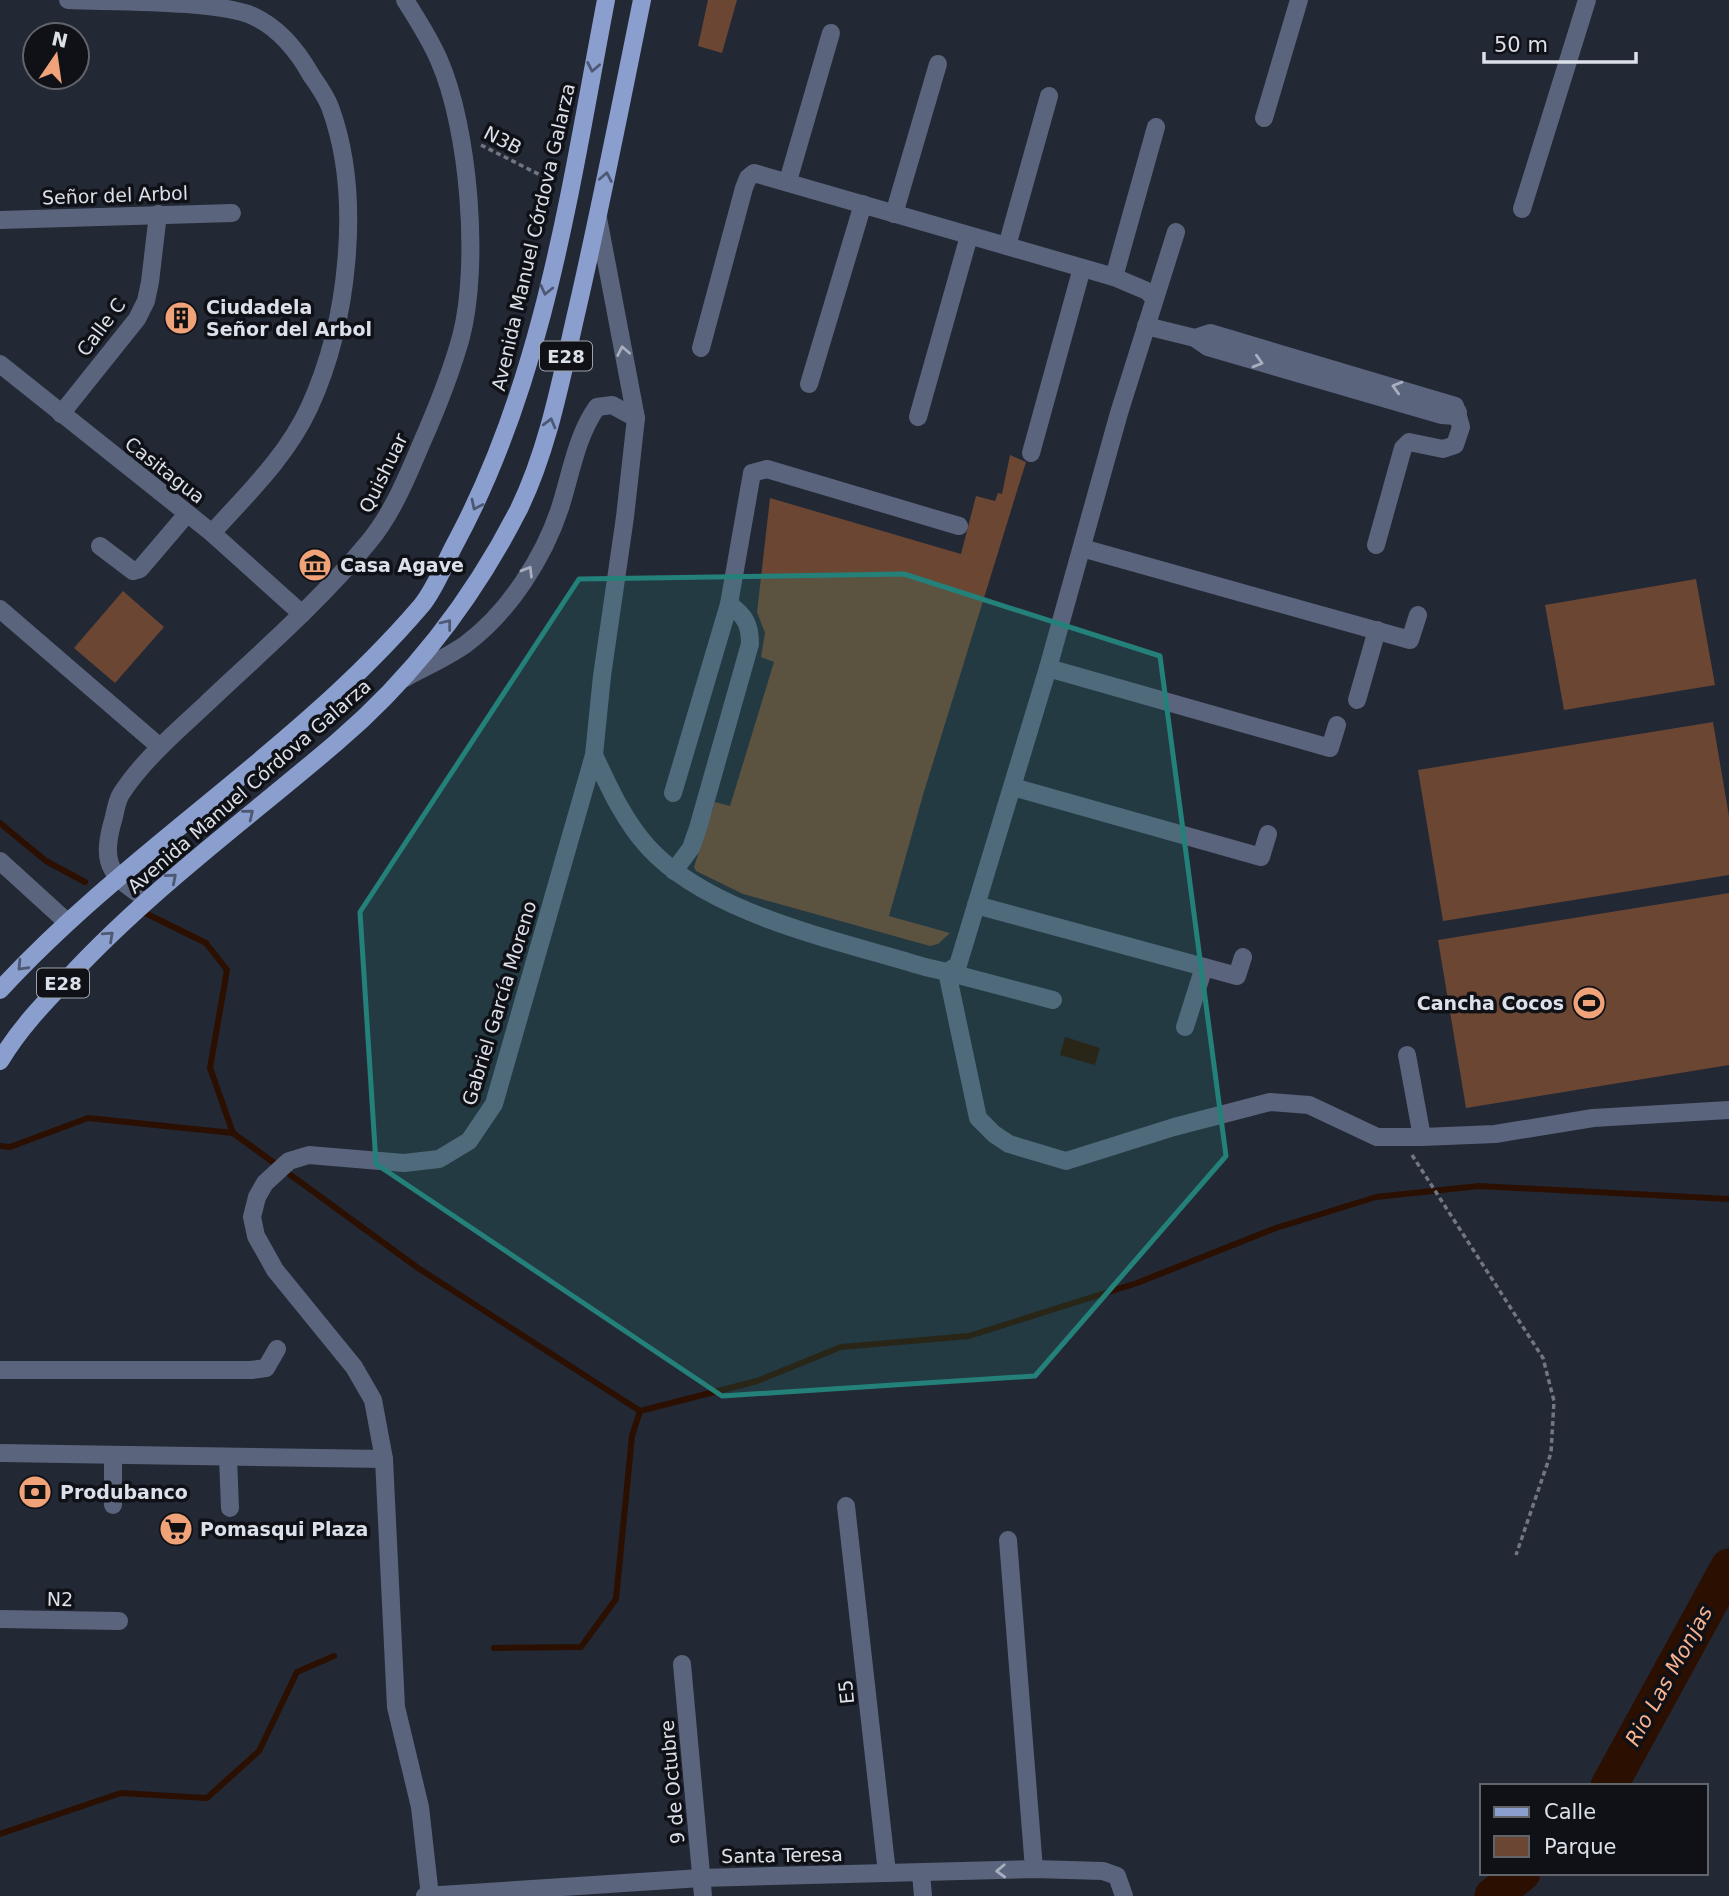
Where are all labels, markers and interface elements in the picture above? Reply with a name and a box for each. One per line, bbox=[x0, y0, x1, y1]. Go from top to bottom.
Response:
north arrow bbox=[21, 21, 91, 91]
scale bar bbox=[1484, 21, 1636, 65]
text: N bbox=[50, 27, 70, 52]
text: 50 m bbox=[1494, 33, 1548, 57]
one-way arrow bbox=[587, 61, 602, 73]
street label: Avenida Manuel Córdova Galarza bbox=[487, 81, 579, 393]
street label: N3B bbox=[480, 121, 526, 159]
one-way arrow bbox=[598, 171, 613, 183]
street label: Señor del Arbol bbox=[42, 181, 188, 209]
one-way arrow bbox=[540, 284, 555, 296]
street label: Calle C bbox=[72, 294, 130, 360]
place label: Ciudadela Señor del Arbol bbox=[206, 296, 372, 340]
building icon: Ciudadela Señor del Arbol bbox=[162, 299, 200, 337]
road number: E28 bbox=[540, 342, 592, 370]
one-way arrow bbox=[617, 345, 632, 357]
one-way arrow bbox=[1252, 353, 1264, 368]
one-way arrow bbox=[1391, 381, 1403, 396]
one-way arrow bbox=[541, 417, 556, 429]
street label: Quishuar bbox=[354, 429, 412, 516]
street label: Casitagua bbox=[121, 432, 209, 508]
one-way arrow bbox=[470, 498, 484, 510]
museum icon: Casa Agave bbox=[296, 546, 334, 584]
place label: Casa Agave bbox=[340, 554, 464, 576]
one-way arrow bbox=[520, 566, 533, 579]
one-way arrow bbox=[438, 619, 451, 632]
street label: Avenida Manuel Córdova Galarza bbox=[123, 674, 375, 898]
one-way arrow bbox=[241, 810, 254, 822]
one-way arrow bbox=[164, 874, 177, 887]
street label: Gabriel García Moreno bbox=[457, 898, 541, 1108]
one-way arrow bbox=[101, 932, 114, 944]
one-way arrow bbox=[18, 958, 30, 971]
road number: E28 bbox=[37, 968, 89, 998]
sports icon: Cancha Cocos bbox=[1570, 984, 1608, 1022]
place label: Cancha Cocos bbox=[1417, 992, 1564, 1014]
bank icon: Produbanco bbox=[16, 1473, 54, 1511]
place label: Produbanco bbox=[60, 1481, 188, 1503]
supermarket icon: Pomasqui Plaza bbox=[157, 1510, 195, 1548]
place label: Pomasqui Plaza bbox=[200, 1518, 368, 1540]
street label: N2 bbox=[47, 1588, 73, 1610]
water label: Rio Las Monjas bbox=[1621, 1602, 1717, 1750]
street label: E5 bbox=[834, 1679, 858, 1705]
street label: 9 de Octubre bbox=[656, 1719, 688, 1845]
legend bbox=[1480, 1784, 1708, 1875]
text: Calle bbox=[1544, 1800, 1596, 1824]
text: Parque bbox=[1544, 1835, 1616, 1859]
street label: Santa Teresa bbox=[721, 1843, 843, 1867]
one-way arrow bbox=[995, 1863, 1006, 1878]

